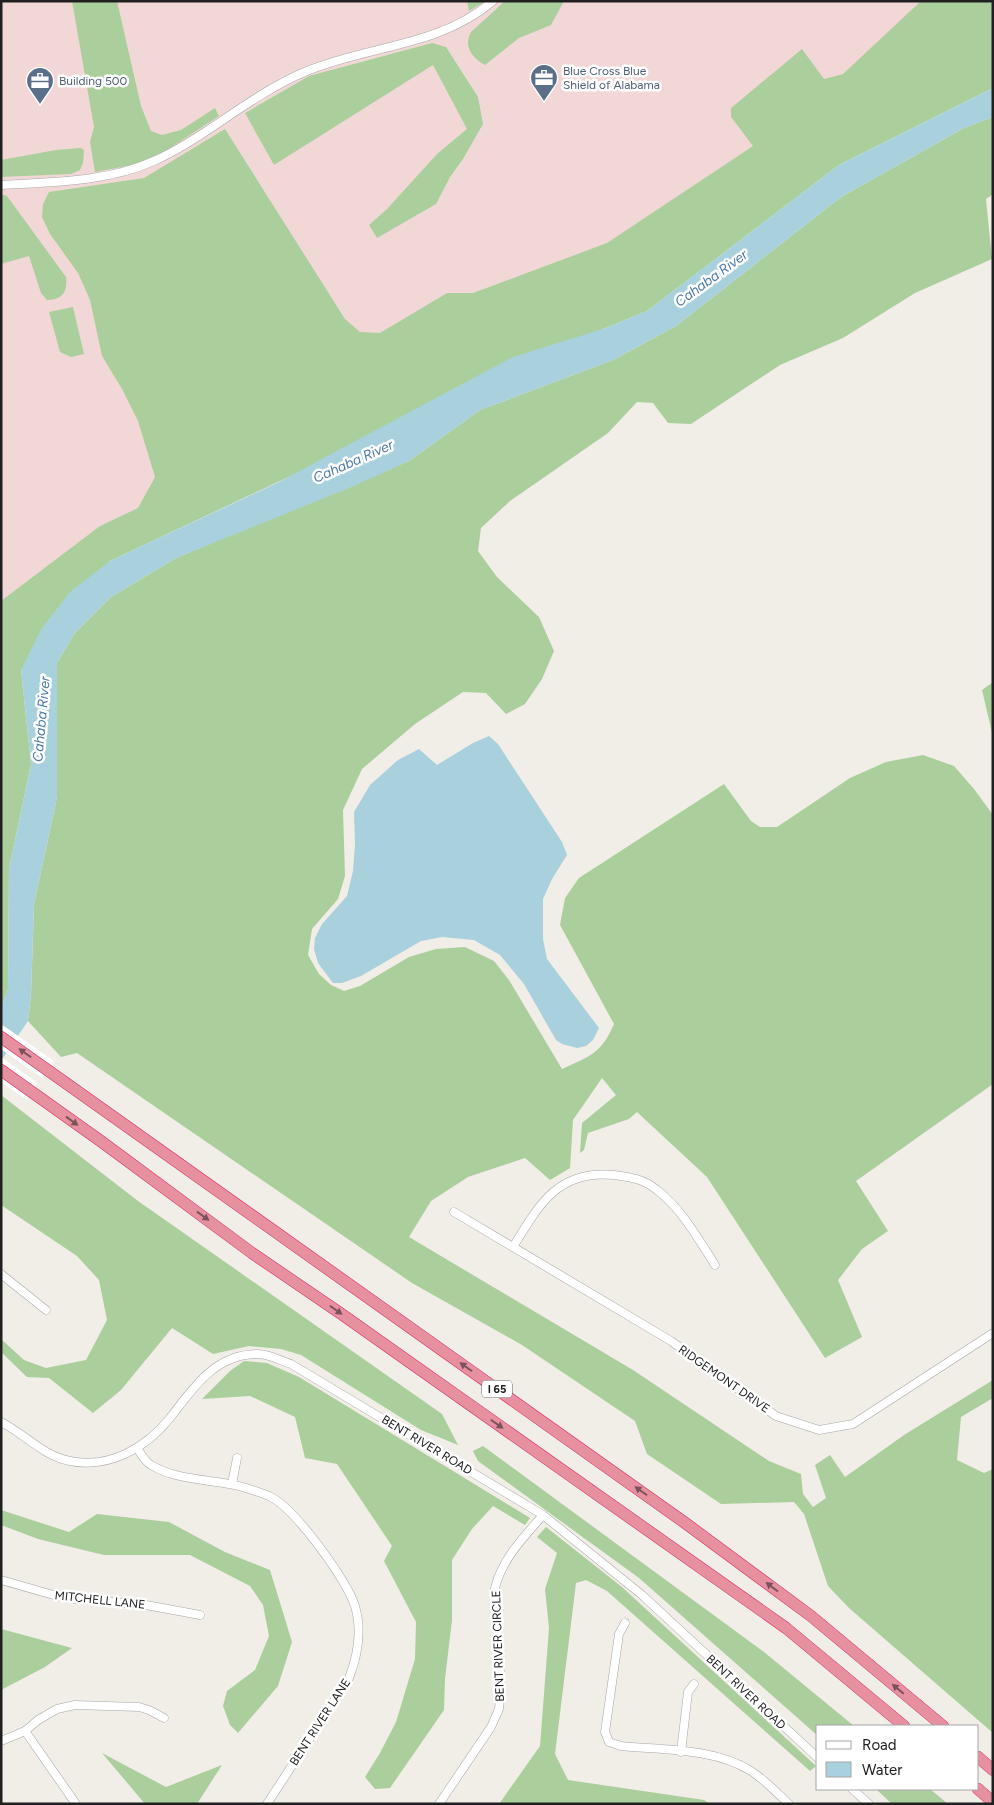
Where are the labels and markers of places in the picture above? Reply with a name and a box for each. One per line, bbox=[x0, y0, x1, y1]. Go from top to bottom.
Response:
office icon: Blue Cross Blue Shield of Alabama bbox=[529, 63, 559, 102]
place label: Blue Cross Blue Shield of Alabama bbox=[563, 64, 660, 92]
office icon: Building 500 bbox=[25, 66, 55, 105]
place label: Building 500 bbox=[59, 74, 128, 88]

